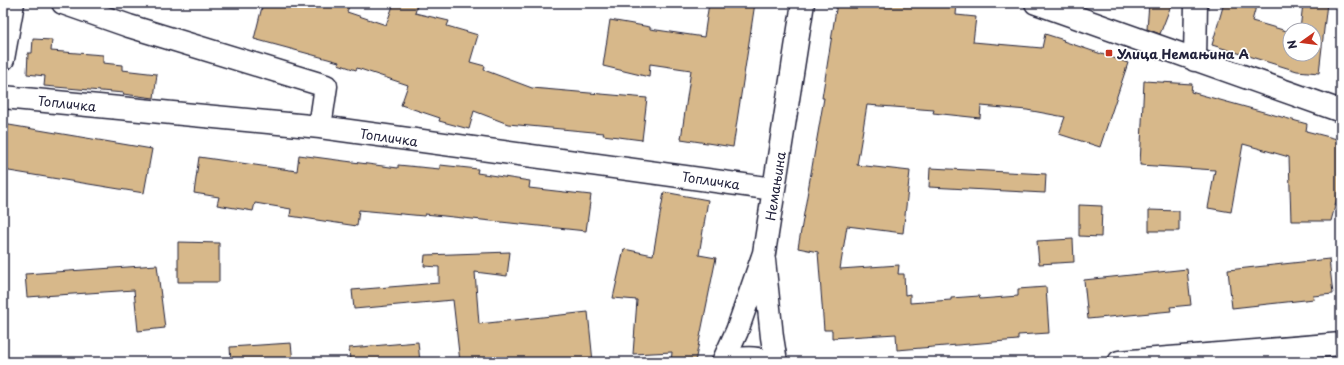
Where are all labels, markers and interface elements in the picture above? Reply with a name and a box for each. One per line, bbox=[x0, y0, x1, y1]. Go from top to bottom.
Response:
north arrow bbox=[1282, 22, 1322, 62]
text: N bbox=[1282, 38, 1301, 51]
place label: Улица Немањина А bbox=[1116, 44, 1249, 63]
marker: Улица Немањина А bbox=[1104, 48, 1114, 58]
street label: Топличка bbox=[37, 90, 98, 116]
street label: Топличка bbox=[359, 124, 420, 151]
street label: Немањина bbox=[760, 149, 790, 222]
street label: Топличка bbox=[681, 167, 742, 194]

